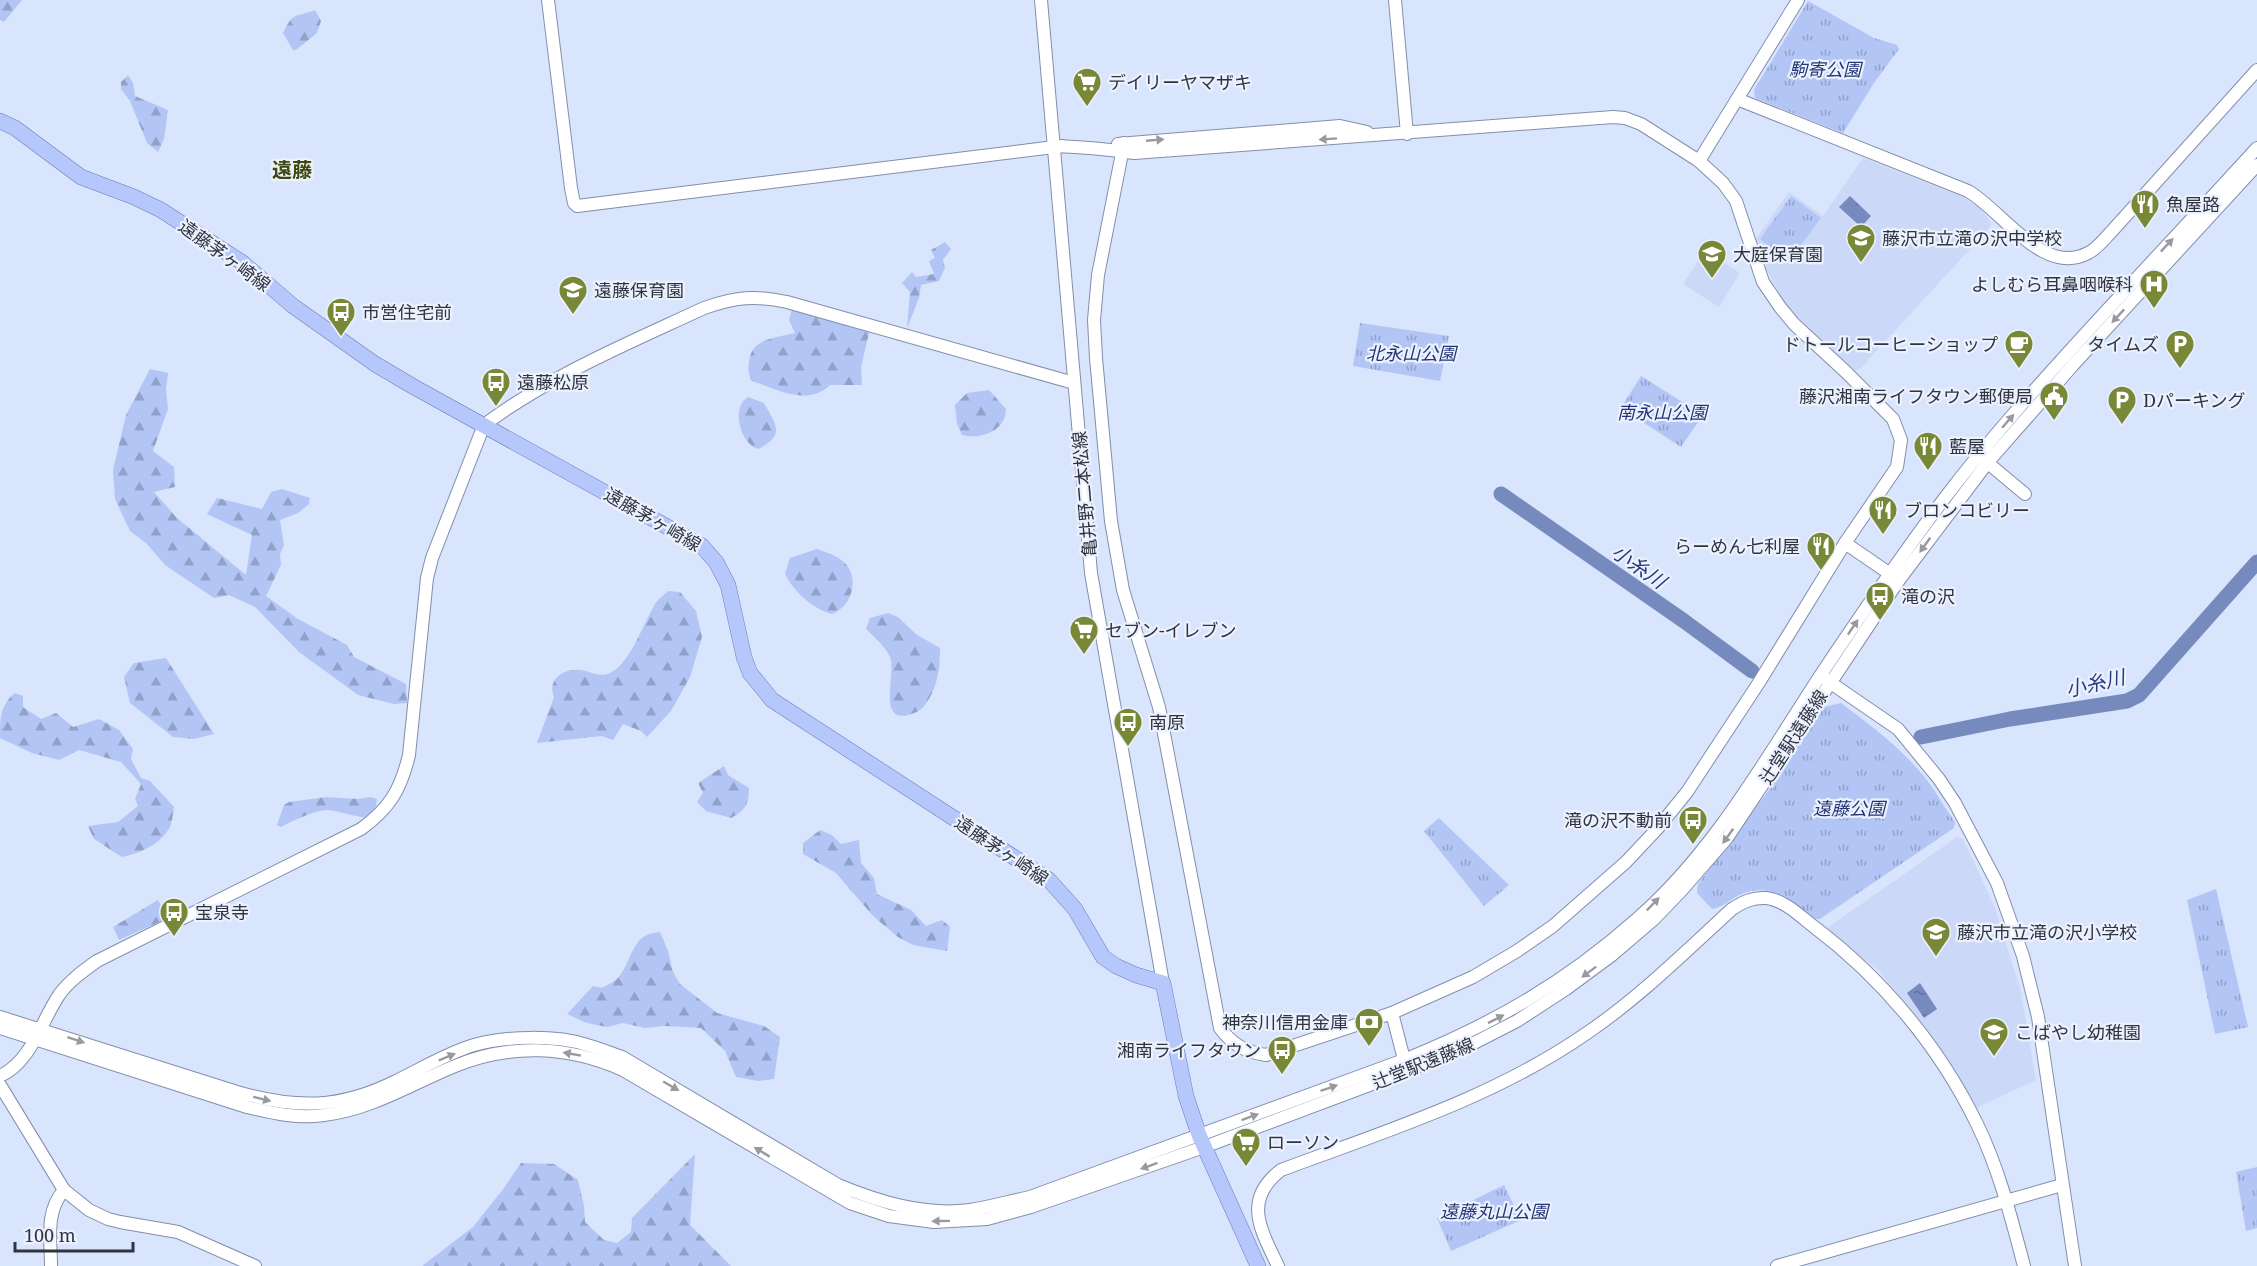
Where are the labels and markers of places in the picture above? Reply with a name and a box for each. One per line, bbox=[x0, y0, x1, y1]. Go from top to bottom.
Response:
supermarket icon: デイリーヤマザキ bbox=[1071, 66, 1103, 108]
place label: デイリーヤマザキ bbox=[1108, 70, 1252, 94]
restaurant icon: 魚屋路 bbox=[2129, 188, 2161, 230]
place label: 魚屋路 bbox=[2166, 192, 2220, 216]
school or university icon: 藤沢市立滝の沢中学校 bbox=[1845, 222, 1877, 264]
place label: 藤沢市立滝の沢中学校 bbox=[1882, 226, 2062, 250]
school or university icon: 大庭保育園 bbox=[1696, 238, 1728, 280]
place label: 大庭保育園 bbox=[1733, 242, 1823, 266]
hospital icon: よしむら耳鼻咽喉科 bbox=[2138, 268, 2170, 310]
place label: よしむら耳鼻咽喉科 bbox=[1971, 272, 2133, 296]
school or university icon: 遠藤保育園 bbox=[557, 274, 589, 316]
place label: 遠藤保育園 bbox=[594, 278, 684, 302]
bus stop icon: 市営住宅前 bbox=[325, 296, 357, 338]
place label: 市営住宅前 bbox=[362, 300, 452, 324]
cafe icon: ドトールコーヒーショップ bbox=[2003, 328, 2035, 370]
parking icon: タイムズ bbox=[2164, 328, 2196, 370]
place label: ドトールコーヒーショップ bbox=[1783, 332, 1998, 356]
place label: タイムズ bbox=[2087, 332, 2159, 356]
bus stop icon: 遠藤松原 bbox=[480, 366, 512, 408]
place label: 遠藤松原 bbox=[517, 370, 589, 394]
public building icon: 藤沢湘南ライフタウン郵便局 bbox=[2038, 380, 2070, 422]
place label: 藤沢湘南ライフタウン郵便局 bbox=[1799, 384, 2033, 408]
parking icon: Dパーキング bbox=[2106, 384, 2138, 426]
place label: Dパーキング bbox=[2143, 388, 2246, 412]
restaurant icon: 藍屋 bbox=[1912, 430, 1944, 472]
place label: 藍屋 bbox=[1949, 434, 1985, 458]
restaurant icon: ブロンコビリー bbox=[1867, 494, 1899, 536]
place label: ブロンコビリー bbox=[1904, 498, 2030, 522]
restaurant icon: らーめん七利屋 bbox=[1805, 530, 1837, 572]
place label: らーめん七利屋 bbox=[1674, 534, 1800, 558]
bus stop icon: 滝の沢 bbox=[1864, 580, 1896, 622]
place label: 滝の沢 bbox=[1901, 584, 1955, 608]
supermarket icon: セブン-イレブン bbox=[1068, 614, 1100, 656]
place label: セブン-イレブン bbox=[1105, 618, 1237, 642]
bus stop icon: 南原 bbox=[1112, 706, 1144, 748]
place label: 南原 bbox=[1149, 710, 1185, 734]
bus stop icon: 滝の沢不動前 bbox=[1677, 804, 1709, 846]
place label: 滝の沢不動前 bbox=[1564, 808, 1672, 832]
bus stop icon: 宝泉寺 bbox=[158, 896, 190, 938]
place label: 宝泉寺 bbox=[195, 900, 249, 924]
school or university icon: 藤沢市立滝の沢小学校 bbox=[1920, 916, 1952, 958]
place label: 藤沢市立滝の沢小学校 bbox=[1957, 920, 2137, 944]
bank icon: 神奈川信用金庫 bbox=[1353, 1006, 1385, 1048]
place label: 神奈川信用金庫 bbox=[1222, 1010, 1348, 1034]
school or university icon: こばやし幼稚園 bbox=[1978, 1016, 2010, 1058]
place label: こばやし幼稚園 bbox=[2015, 1020, 2141, 1044]
bus stop icon: 湘南ライフタウン bbox=[1266, 1034, 1298, 1076]
place label: 湘南ライフタウン bbox=[1117, 1038, 1261, 1062]
supermarket icon: ローソン bbox=[1230, 1126, 1262, 1168]
place label: ローソン bbox=[1267, 1130, 1339, 1154]

